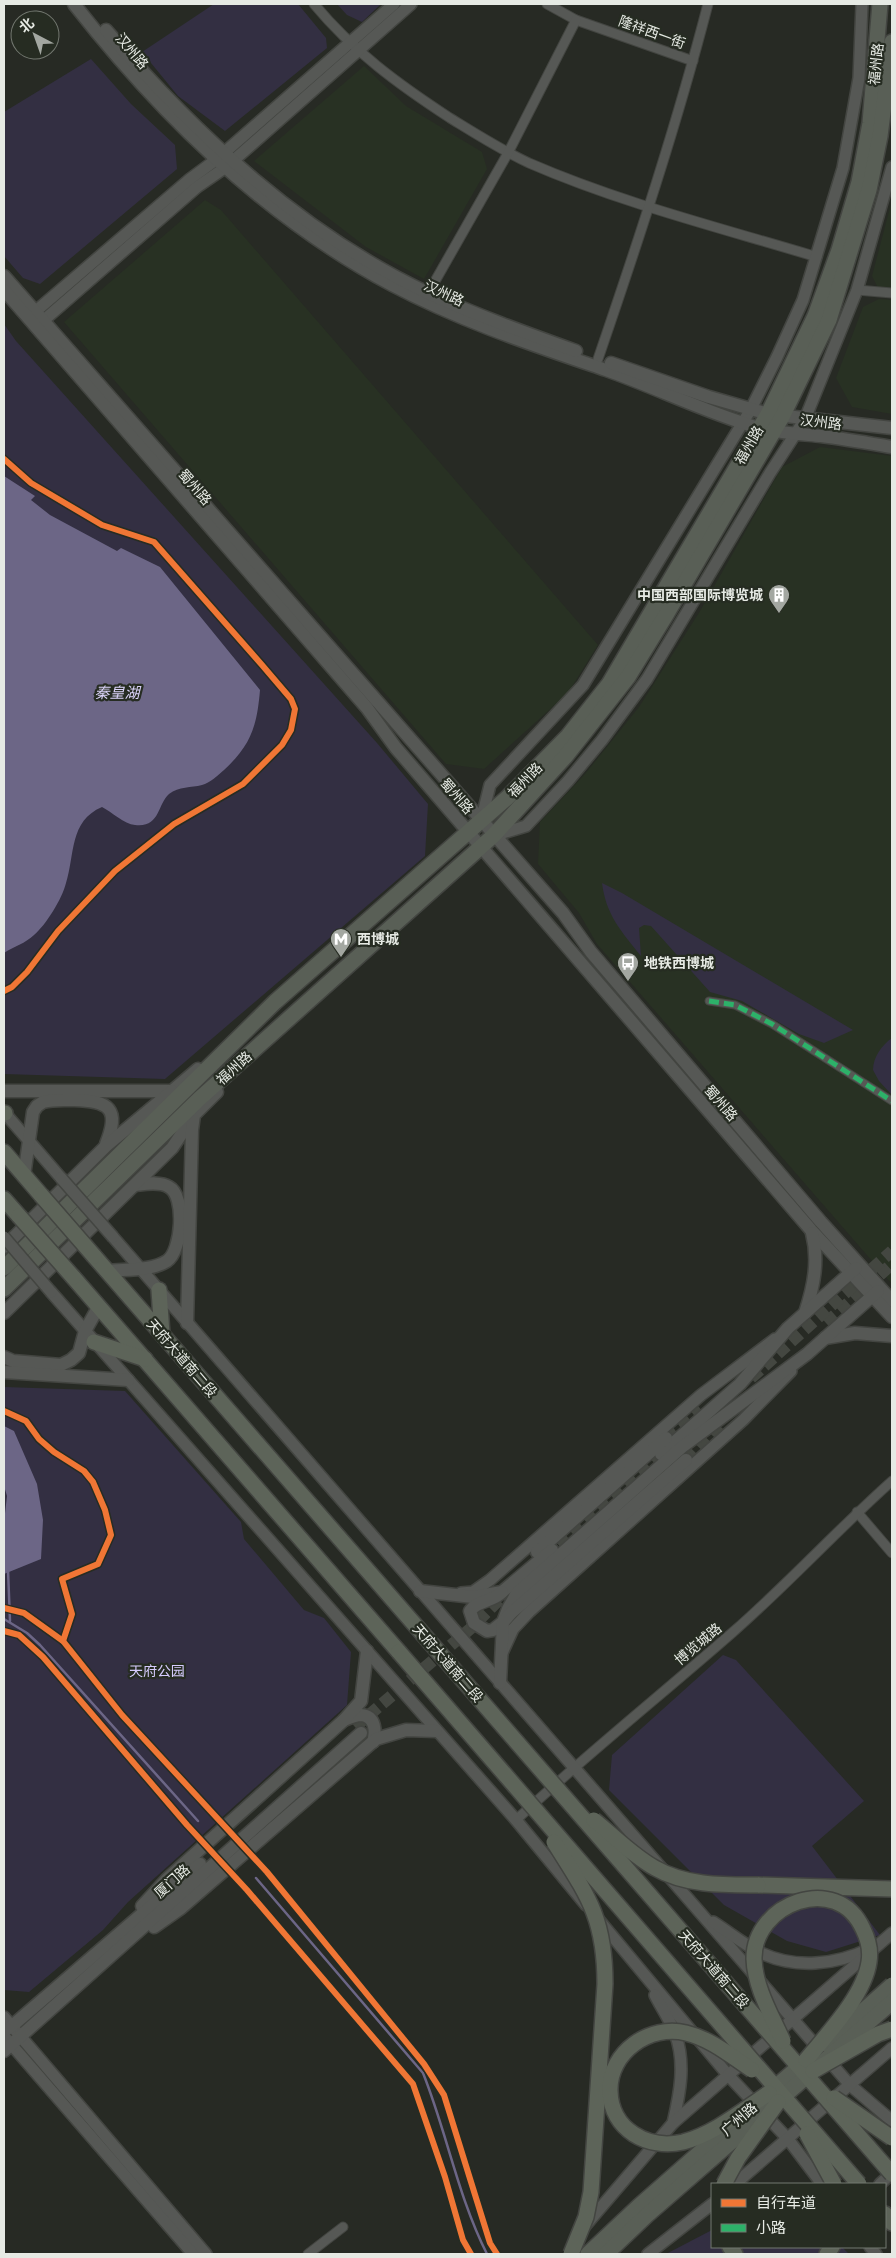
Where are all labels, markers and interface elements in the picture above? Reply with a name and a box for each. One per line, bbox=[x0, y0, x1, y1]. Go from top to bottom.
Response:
north arrow bbox=[10, 10, 60, 60]
street label: 隆祥西一街 bbox=[616, 13, 688, 51]
text: 北 bbox=[16, 15, 37, 36]
street label: 汉州路 bbox=[112, 30, 152, 72]
street label: 福州路 bbox=[866, 42, 886, 86]
street label: 汉州路 bbox=[422, 277, 466, 309]
street label: 汉州路 bbox=[799, 412, 843, 432]
street label: 福州路 bbox=[732, 423, 766, 467]
street label: 蜀州路 bbox=[175, 466, 215, 508]
building icon: 中国西部国际博览城 bbox=[767, 583, 791, 614]
place label: 中国西部国际博览城 bbox=[637, 587, 763, 603]
water label: 秦皇湖 bbox=[94, 684, 141, 702]
street label: 福州路 bbox=[505, 759, 545, 801]
street label: 蜀州路 bbox=[437, 775, 477, 817]
metro station icon: 西博城 bbox=[329, 927, 353, 958]
place label: 西博城 bbox=[357, 931, 399, 947]
bus stop icon: 地铁西博城 bbox=[616, 951, 640, 982]
place label: 地铁西博城 bbox=[644, 955, 714, 971]
street label: 福州路 bbox=[213, 1048, 255, 1088]
street label: 蜀州路 bbox=[701, 1082, 741, 1124]
street label: 天府大道南二段 bbox=[144, 1316, 220, 1400]
street label: 博览城路 bbox=[671, 1620, 725, 1668]
street label: 天府大道南二段 bbox=[410, 1621, 486, 1705]
park label: 天府公园 bbox=[129, 1663, 185, 1679]
street label: 厦门路 bbox=[151, 1861, 193, 1901]
street label: 天府大道南二段 bbox=[676, 1927, 752, 2011]
street label: 广州路 bbox=[718, 2099, 760, 2139]
legend bbox=[711, 2183, 886, 2248]
text: 自行车道 bbox=[756, 2194, 816, 2212]
text: 小路 bbox=[756, 2219, 786, 2237]

